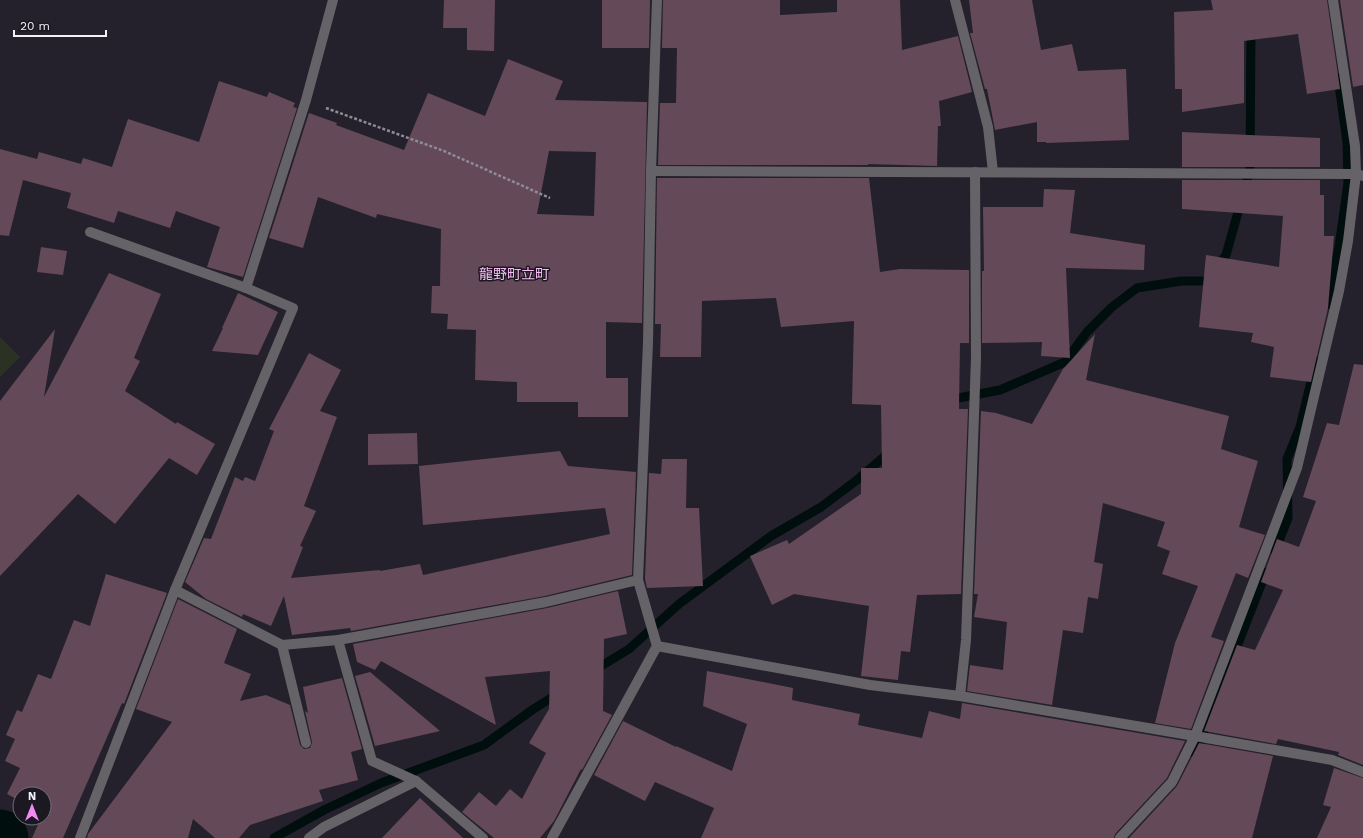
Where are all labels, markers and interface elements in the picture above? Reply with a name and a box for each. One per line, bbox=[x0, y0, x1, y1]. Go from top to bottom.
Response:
scale bar bbox=[14, 12, 106, 38]
text: 20 m bbox=[20, 19, 50, 33]
district label: 龍野町立町 bbox=[479, 266, 549, 282]
north arrow bbox=[12, 786, 52, 826]
text: N bbox=[28, 790, 36, 803]

